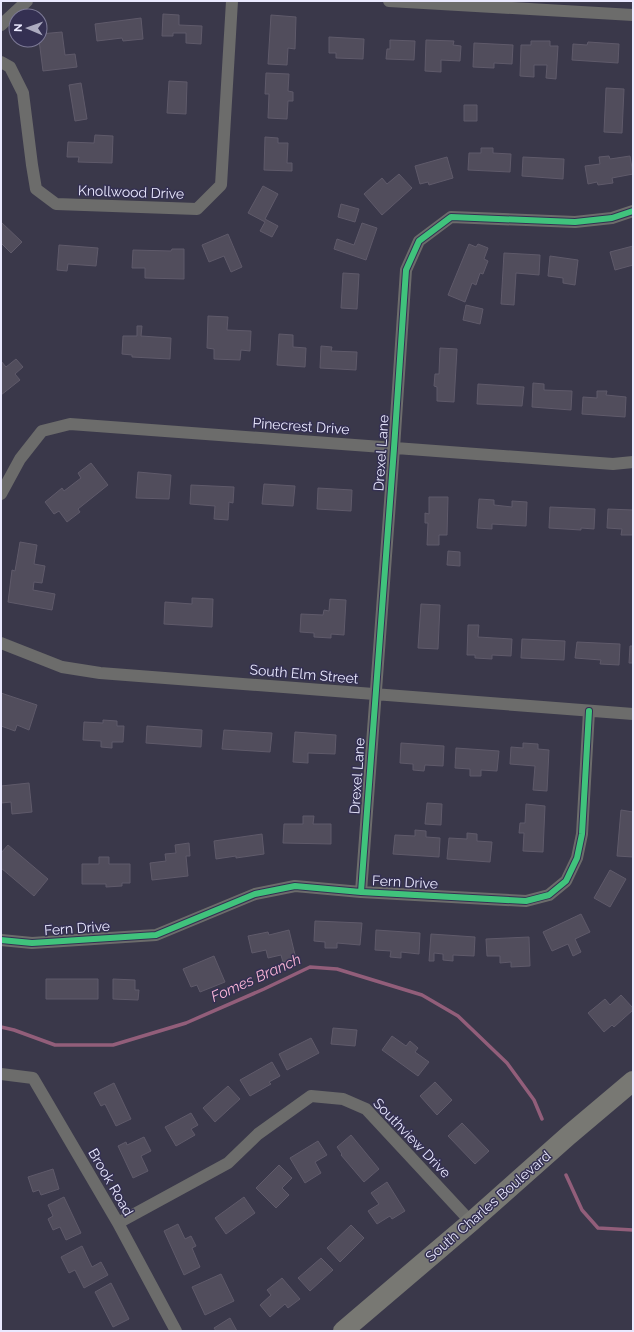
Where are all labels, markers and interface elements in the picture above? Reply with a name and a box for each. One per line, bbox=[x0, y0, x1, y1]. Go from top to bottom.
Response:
north arrow bbox=[8, 8, 48, 48]
text: N bbox=[12, 23, 25, 32]
street label: Knollwood Drive bbox=[78, 182, 184, 202]
street label: Drexel Lane bbox=[370, 414, 392, 492]
street label: Pinecrest Drive bbox=[252, 415, 350, 437]
street label: South Elm Street bbox=[249, 661, 359, 687]
street label: Drexel Lane bbox=[346, 737, 368, 815]
street label: Fern Drive bbox=[372, 872, 438, 892]
street label: Fern Drive bbox=[43, 918, 111, 938]
water label: Fomes Branch bbox=[208, 950, 304, 1006]
street label: Southview Drive bbox=[370, 1095, 454, 1181]
street label: Brook Road bbox=[85, 1145, 137, 1219]
street label: South Charles Boulevard bbox=[422, 1147, 554, 1265]

